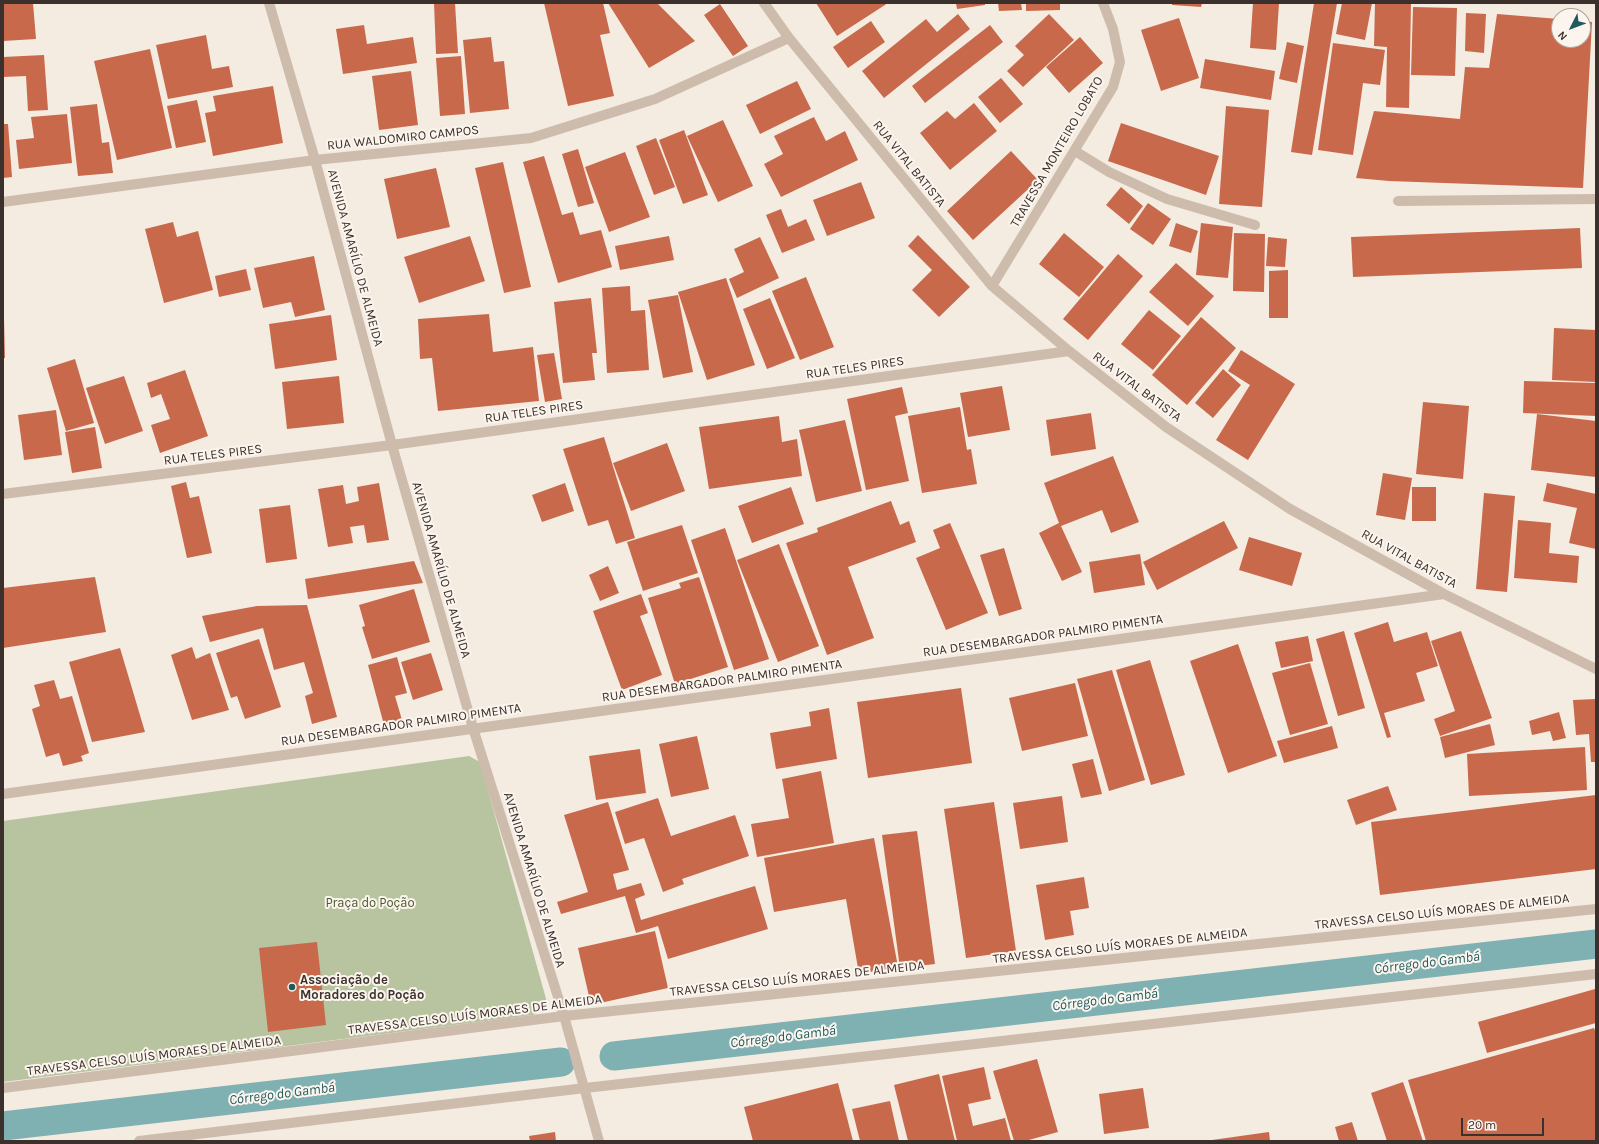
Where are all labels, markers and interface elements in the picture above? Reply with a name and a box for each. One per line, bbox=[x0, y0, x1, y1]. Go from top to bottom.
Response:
north arrow bbox=[1551, 8, 1591, 48]
text: N bbox=[1555, 28, 1570, 43]
street label: TRAVESSA MONTEIRO LOBATO bbox=[1007, 74, 1107, 230]
street label: RUA VITAL BATISTA bbox=[869, 118, 949, 210]
street label: RUA WALDOMIRO CAMPOS bbox=[326, 122, 480, 154]
street label: AVENIDA AMARÍLIO DE ALMEIDA bbox=[324, 168, 386, 348]
street label: RUA VITAL BATISTA bbox=[1090, 349, 1184, 425]
street label: RUA TELES PIRES bbox=[805, 353, 905, 383]
street label: RUA TELES PIRES bbox=[484, 397, 584, 427]
street label: RUA TELES PIRES bbox=[163, 441, 263, 469]
street label: AVENIDA AMARÍLIO DE ALMEIDA bbox=[408, 480, 474, 660]
street label: RUA VITAL BATISTA bbox=[1358, 526, 1460, 592]
street label: RUA DESEMBARGADOR PALMIRO PIMENTA bbox=[922, 611, 1164, 661]
street label: RUA DESEMBARGADOR PALMIRO PIMENTA bbox=[601, 656, 843, 706]
street label: RUA DESEMBARGADOR PALMIRO PIMENTA bbox=[280, 700, 522, 750]
street label: AVENIDA AMARÍLIO DE ALMEIDA bbox=[500, 790, 568, 970]
street label: TRAVESSA CELSO LUÍS MORAES DE ALMEIDA bbox=[1314, 891, 1570, 933]
park label: Praça do Poção bbox=[325, 895, 415, 911]
street label: TRAVESSA CELSO LUÍS MORAES DE ALMEIDA bbox=[992, 925, 1248, 967]
water label: Córrego do Gambá bbox=[1373, 948, 1481, 978]
street label: TRAVESSA CELSO LUÍS MORAES DE ALMEIDA bbox=[669, 958, 925, 1000]
place label: Associação de Moradores do Poção bbox=[300, 972, 424, 1003]
marker: Associação de Moradores do Poção bbox=[287, 982, 297, 992]
water label: Córrego do Gambá bbox=[1051, 985, 1159, 1015]
street label: TRAVESSA CELSO LUÍS MORAES DE ALMEIDA bbox=[347, 992, 603, 1038]
water label: Córrego do Gambá bbox=[729, 1022, 837, 1052]
street label: TRAVESSA CELSO LUÍS MORAES DE ALMEIDA bbox=[26, 1033, 282, 1079]
water label: Córrego do Gambá bbox=[228, 1079, 336, 1109]
scale bar bbox=[1463, 1110, 1546, 1136]
text: 20 m bbox=[1468, 1118, 1496, 1132]

